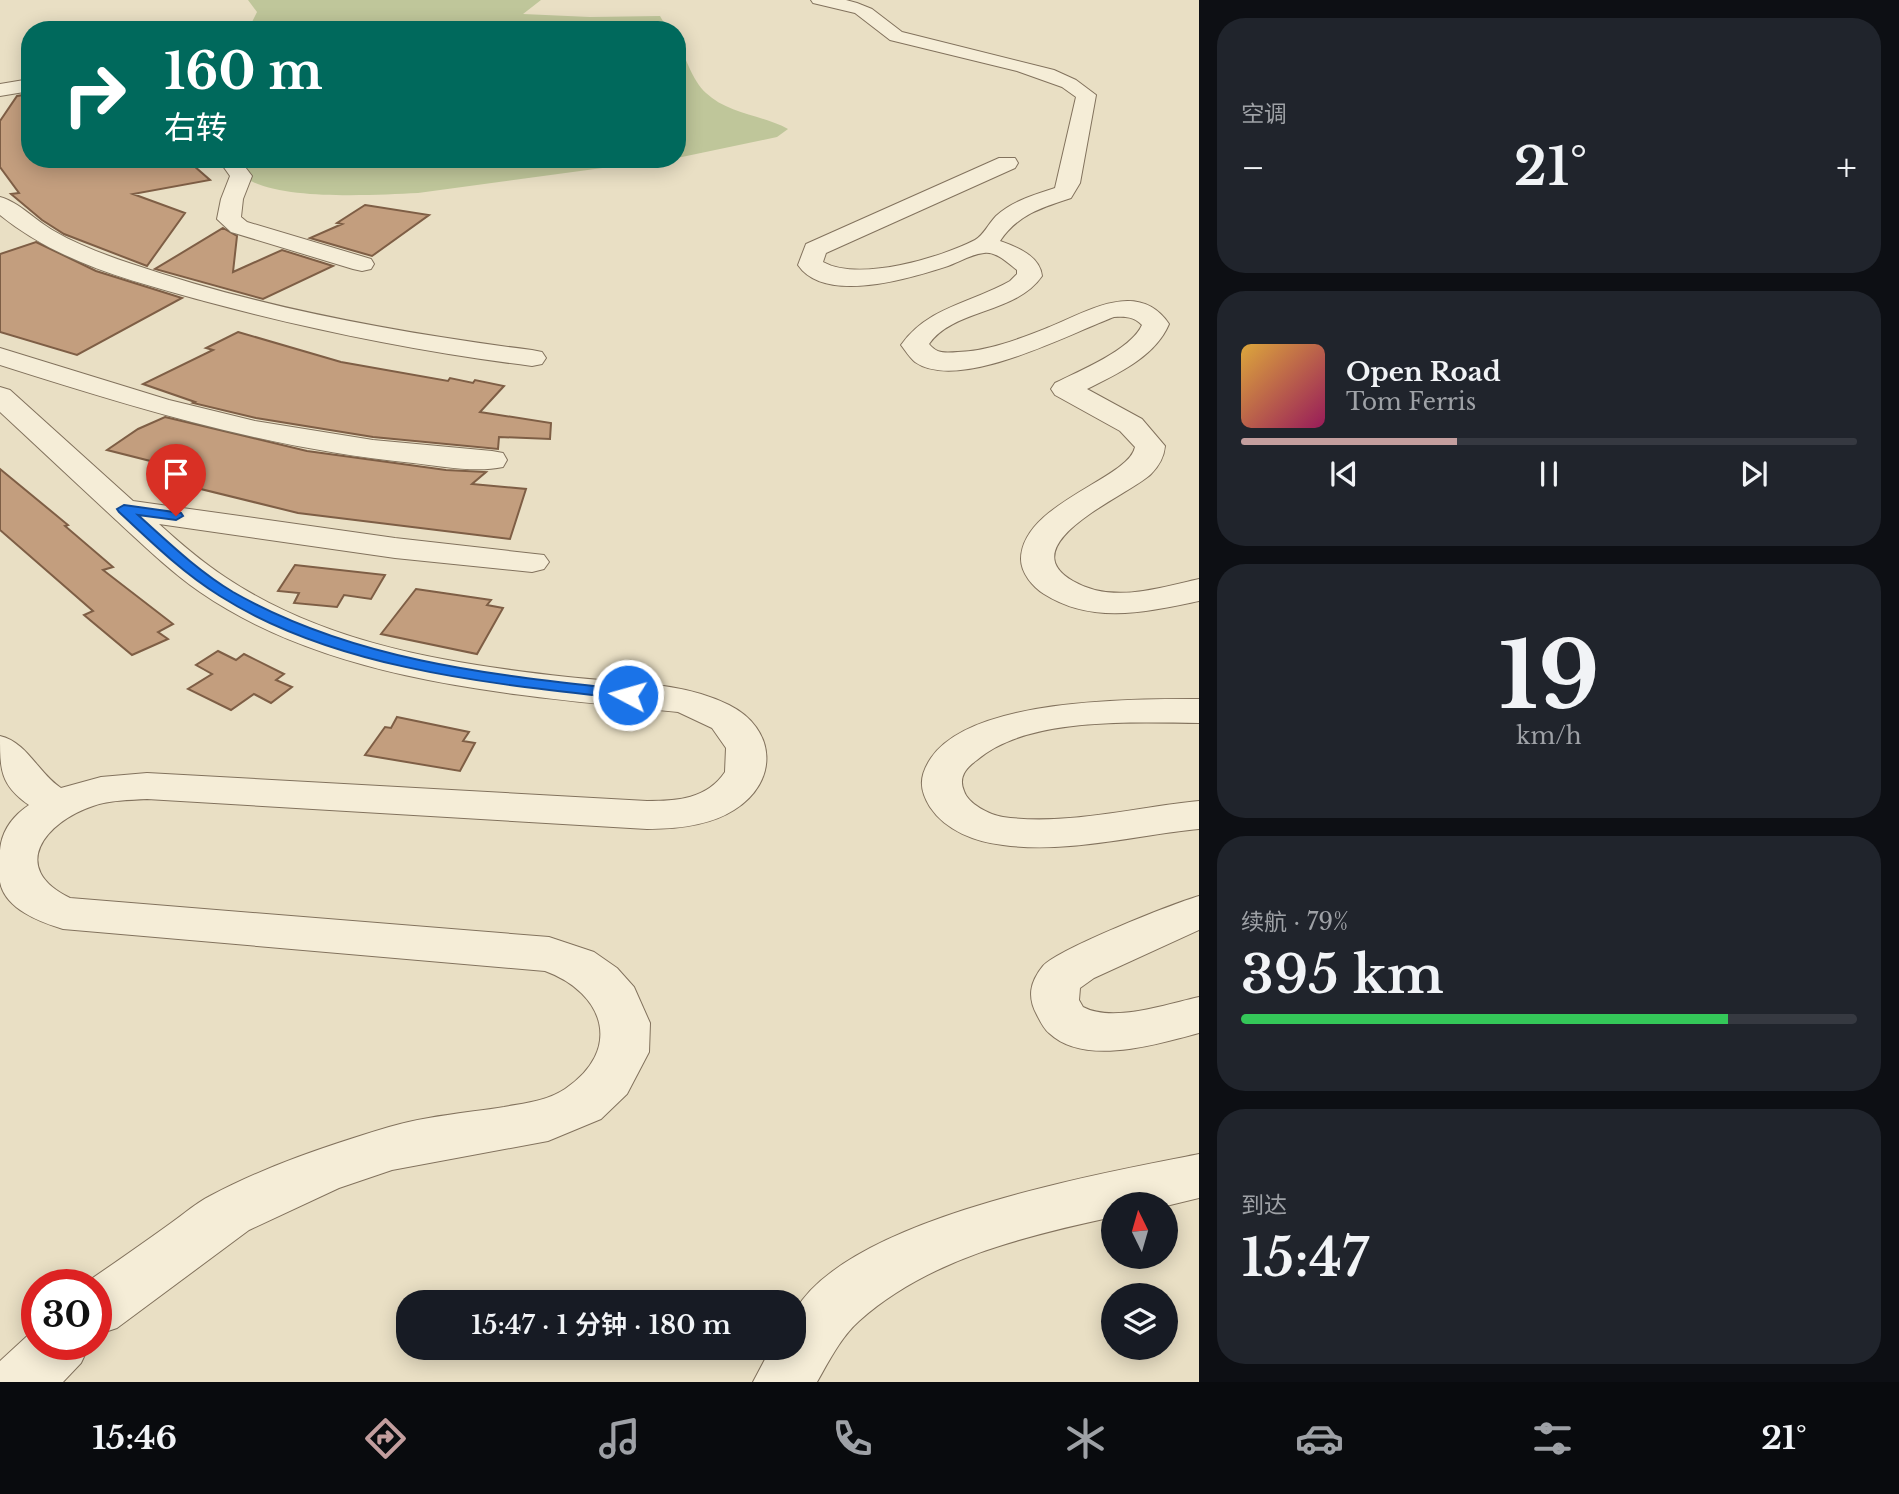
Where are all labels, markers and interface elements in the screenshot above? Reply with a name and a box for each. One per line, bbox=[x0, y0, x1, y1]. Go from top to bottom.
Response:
text: 160 m bbox=[164, 41, 323, 102]
icon: right bbox=[49, 49, 140, 140]
text: 空调 bbox=[1241, 100, 1287, 128]
text: 右转 bbox=[164, 108, 228, 148]
text: 21° bbox=[1514, 135, 1587, 199]
text: − bbox=[1241, 144, 1265, 191]
text: + bbox=[1836, 144, 1857, 191]
text: Open Road bbox=[1346, 356, 1501, 388]
text: Tom Ferris bbox=[1346, 388, 1476, 416]
pin bbox=[146, 444, 206, 516]
icon: arrive bbox=[157, 455, 195, 493]
icon: previous bbox=[1325, 455, 1363, 493]
icon: pause bbox=[1530, 455, 1568, 493]
icon: next bbox=[1735, 455, 1773, 493]
text: 19 bbox=[1498, 620, 1600, 733]
position arrow bbox=[591, 658, 665, 732]
text: km/h bbox=[1516, 722, 1582, 750]
text: 续航 · 79% bbox=[1241, 908, 1349, 936]
text: 395 km bbox=[1241, 943, 1444, 1007]
text: 到达 bbox=[1241, 1191, 1287, 1219]
north arrow bbox=[1101, 1192, 1178, 1269]
map controls bbox=[1101, 1192, 1178, 1360]
text: 15:47 bbox=[1241, 1226, 1369, 1290]
speed limit sign: 30 bbox=[21, 1269, 112, 1360]
button: layers bbox=[1101, 1283, 1178, 1360]
text: 15:47 · 1 分钟 · 180 m bbox=[471, 1309, 731, 1341]
icon: directions bbox=[361, 1414, 410, 1463]
icon: music bbox=[595, 1414, 644, 1463]
icon: phone bbox=[828, 1414, 877, 1463]
icon: climate bbox=[1061, 1414, 1110, 1463]
icon: car bbox=[1295, 1414, 1344, 1463]
icon: filters bbox=[1528, 1414, 1577, 1463]
text: 15:46 bbox=[92, 1418, 177, 1458]
text: 21° bbox=[1761, 1418, 1807, 1458]

